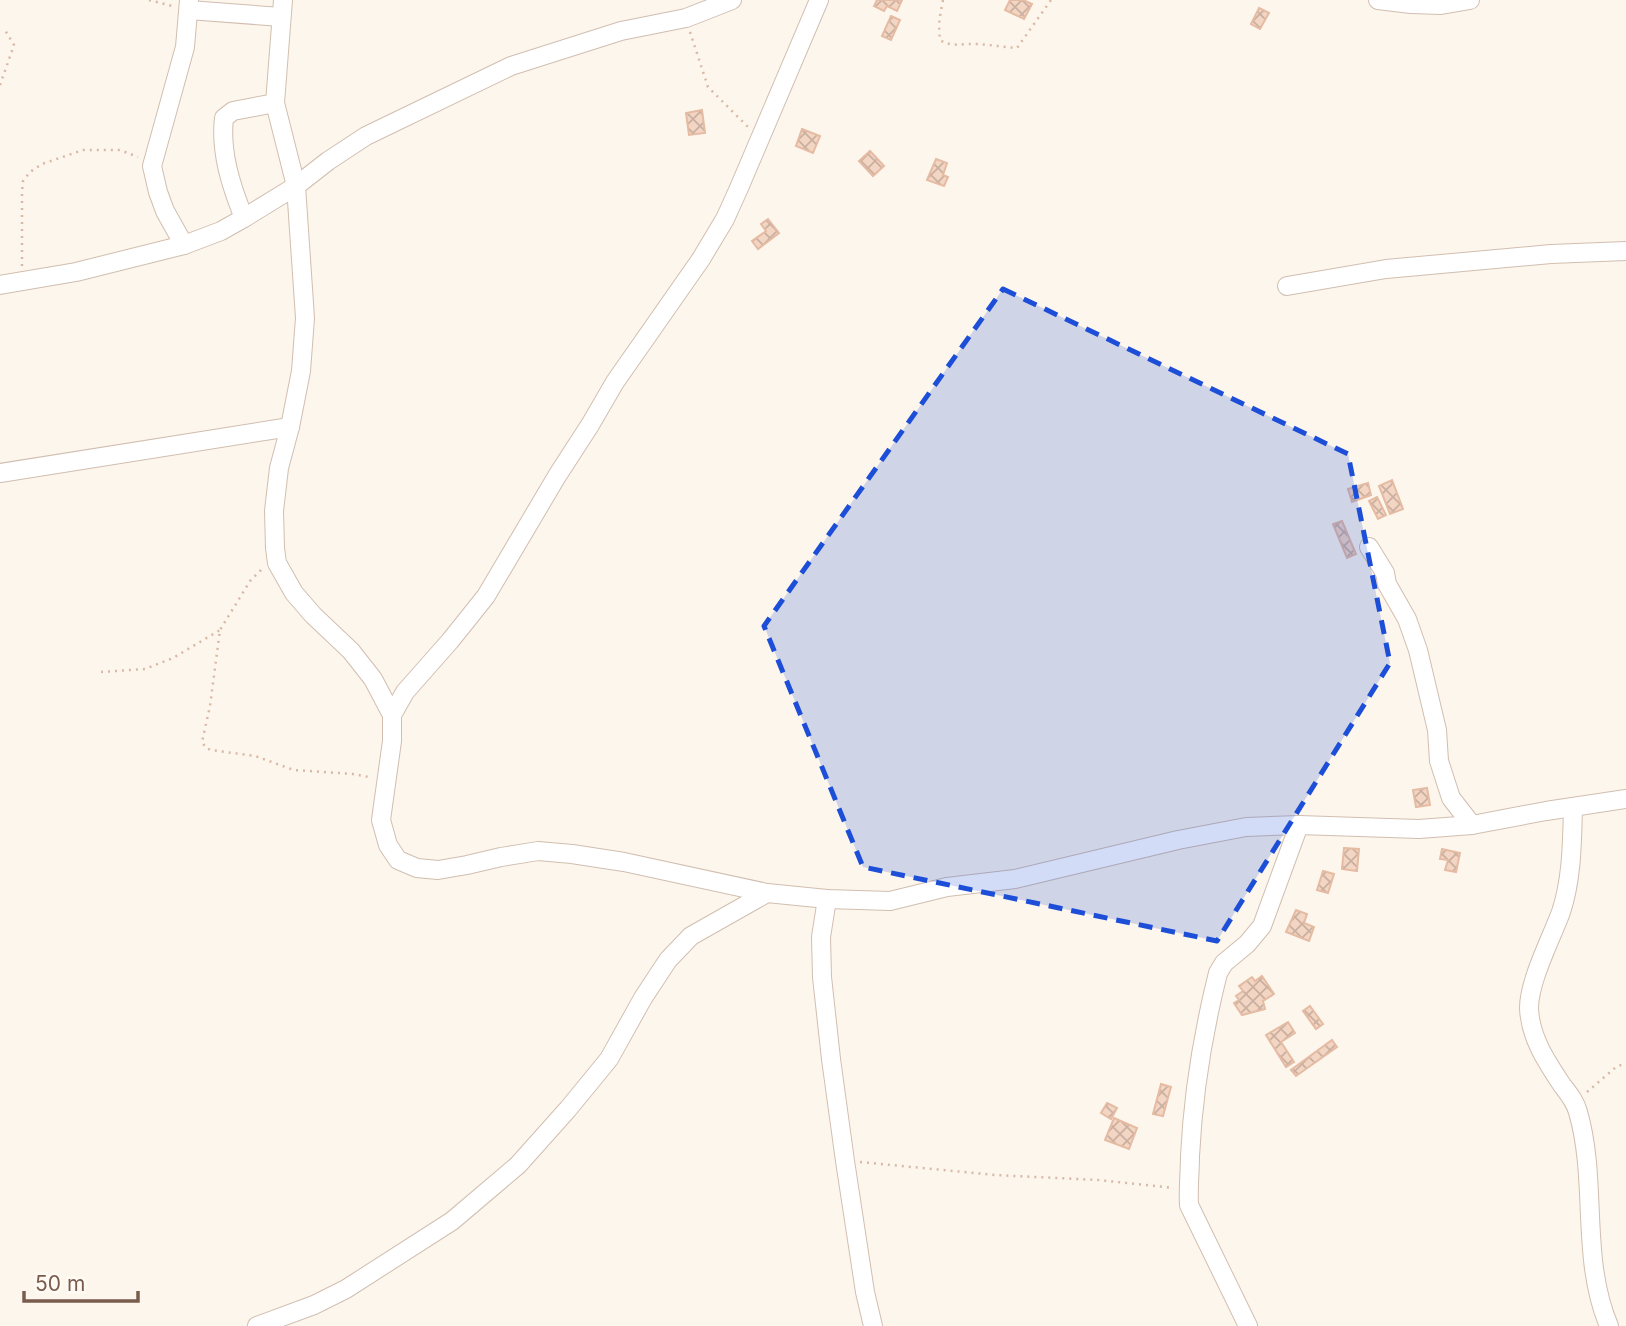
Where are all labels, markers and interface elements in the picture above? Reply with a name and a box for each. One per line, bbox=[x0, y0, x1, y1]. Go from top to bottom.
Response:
scale bar bbox=[24, 1260, 138, 1304]
text: 50 m bbox=[35, 1271, 85, 1296]

